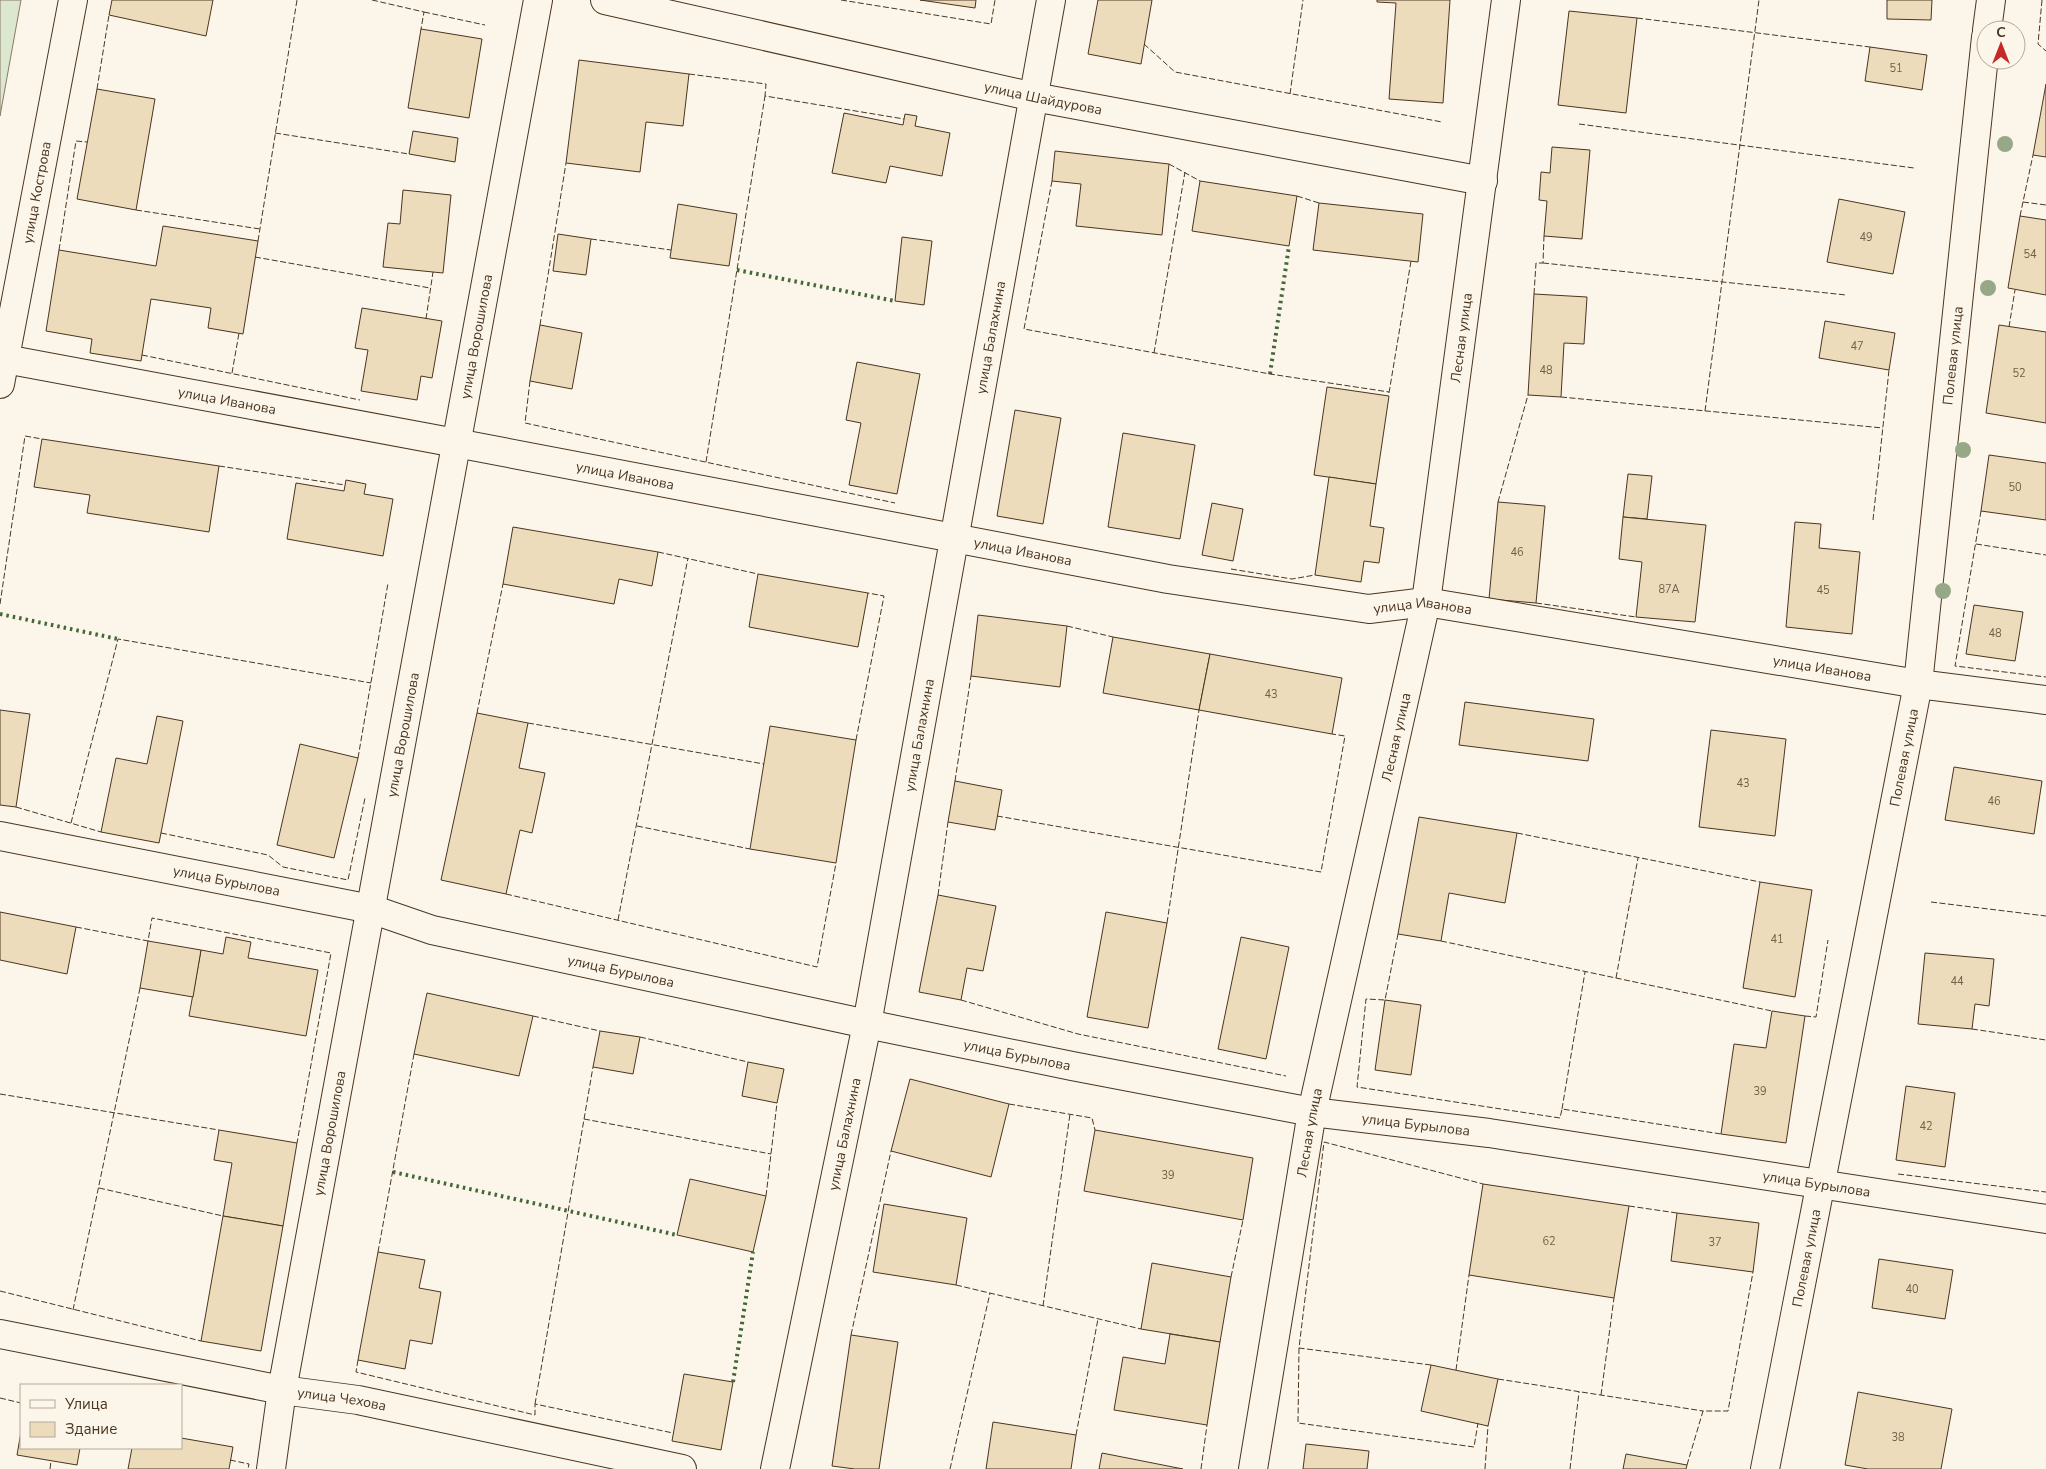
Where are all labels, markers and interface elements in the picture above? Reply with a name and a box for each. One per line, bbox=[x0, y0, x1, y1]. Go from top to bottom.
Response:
north arrow bbox=[1976, 20, 2026, 70]
text: С bbox=[1996, 23, 2006, 42]
house number: 51 bbox=[1889, 61, 1903, 76]
street label: улица Шайдурова bbox=[982, 77, 1104, 120]
street label: улица Кострова bbox=[18, 140, 56, 245]
house number: 49 bbox=[1859, 230, 1873, 245]
house number: 54 bbox=[2023, 247, 2037, 262]
street label: улица Ворошилова bbox=[456, 272, 497, 401]
street label: улица Балахнина bbox=[971, 279, 1010, 396]
street label: Лесная улица bbox=[1446, 292, 1477, 384]
street label: Полевая улица bbox=[1938, 305, 1968, 406]
house number: 47 bbox=[1850, 339, 1864, 354]
house number: 48 bbox=[1539, 363, 1553, 378]
house number: 52 bbox=[2012, 366, 2026, 381]
street label: улица Иванова bbox=[176, 382, 278, 419]
street label: улица Иванова bbox=[574, 457, 676, 494]
house number: 50 bbox=[2008, 480, 2022, 495]
street label: улица Иванова bbox=[972, 533, 1074, 570]
house number: 46 bbox=[1510, 545, 1524, 560]
house number: 87А bbox=[1658, 582, 1680, 597]
house number: 45 bbox=[1816, 583, 1830, 598]
street label: улица Иванова bbox=[1372, 593, 1473, 620]
house number: 48 bbox=[1988, 626, 2002, 641]
street label: улица Иванова bbox=[1771, 651, 1873, 686]
street label: улица Ворошилова bbox=[382, 671, 424, 799]
street label: улица Балахнина bbox=[900, 677, 939, 793]
house number: 43 bbox=[1264, 687, 1278, 702]
street label: Лесная улица bbox=[1377, 691, 1415, 783]
street label: Полевая улица bbox=[1885, 707, 1923, 808]
house number: 43 bbox=[1736, 776, 1750, 791]
house number: 46 bbox=[1987, 794, 2001, 809]
street label: улица Бурылова bbox=[171, 861, 282, 901]
house number: 41 bbox=[1770, 932, 1784, 947]
street label: улица Бурылова bbox=[566, 951, 676, 992]
house number: 44 bbox=[1950, 974, 1964, 989]
street label: улица Бурылова bbox=[962, 1035, 1072, 1076]
street label: улица Ворошилова bbox=[309, 1069, 351, 1197]
street label: улица Балахнина bbox=[824, 1076, 866, 1192]
house number: 39 bbox=[1753, 1084, 1767, 1099]
street label: Лесная улица bbox=[1292, 1086, 1327, 1179]
street label: улица Бурылова bbox=[1361, 1109, 1471, 1141]
house number: 42 bbox=[1919, 1119, 1933, 1134]
street label: улица Бурылова bbox=[1761, 1166, 1872, 1202]
house number: 39 bbox=[1161, 1168, 1175, 1183]
street label: Полевая улица bbox=[1788, 1207, 1825, 1309]
house number: 62 bbox=[1542, 1234, 1556, 1249]
house number: 37 bbox=[1708, 1235, 1722, 1250]
house number: 40 bbox=[1905, 1282, 1919, 1297]
street label: улица Чехова bbox=[296, 1383, 388, 1416]
legend bbox=[20, 1384, 182, 1449]
text: Улица bbox=[64, 1394, 108, 1414]
text: Здание bbox=[65, 1419, 117, 1439]
house number: 38 bbox=[1891, 1430, 1905, 1445]

